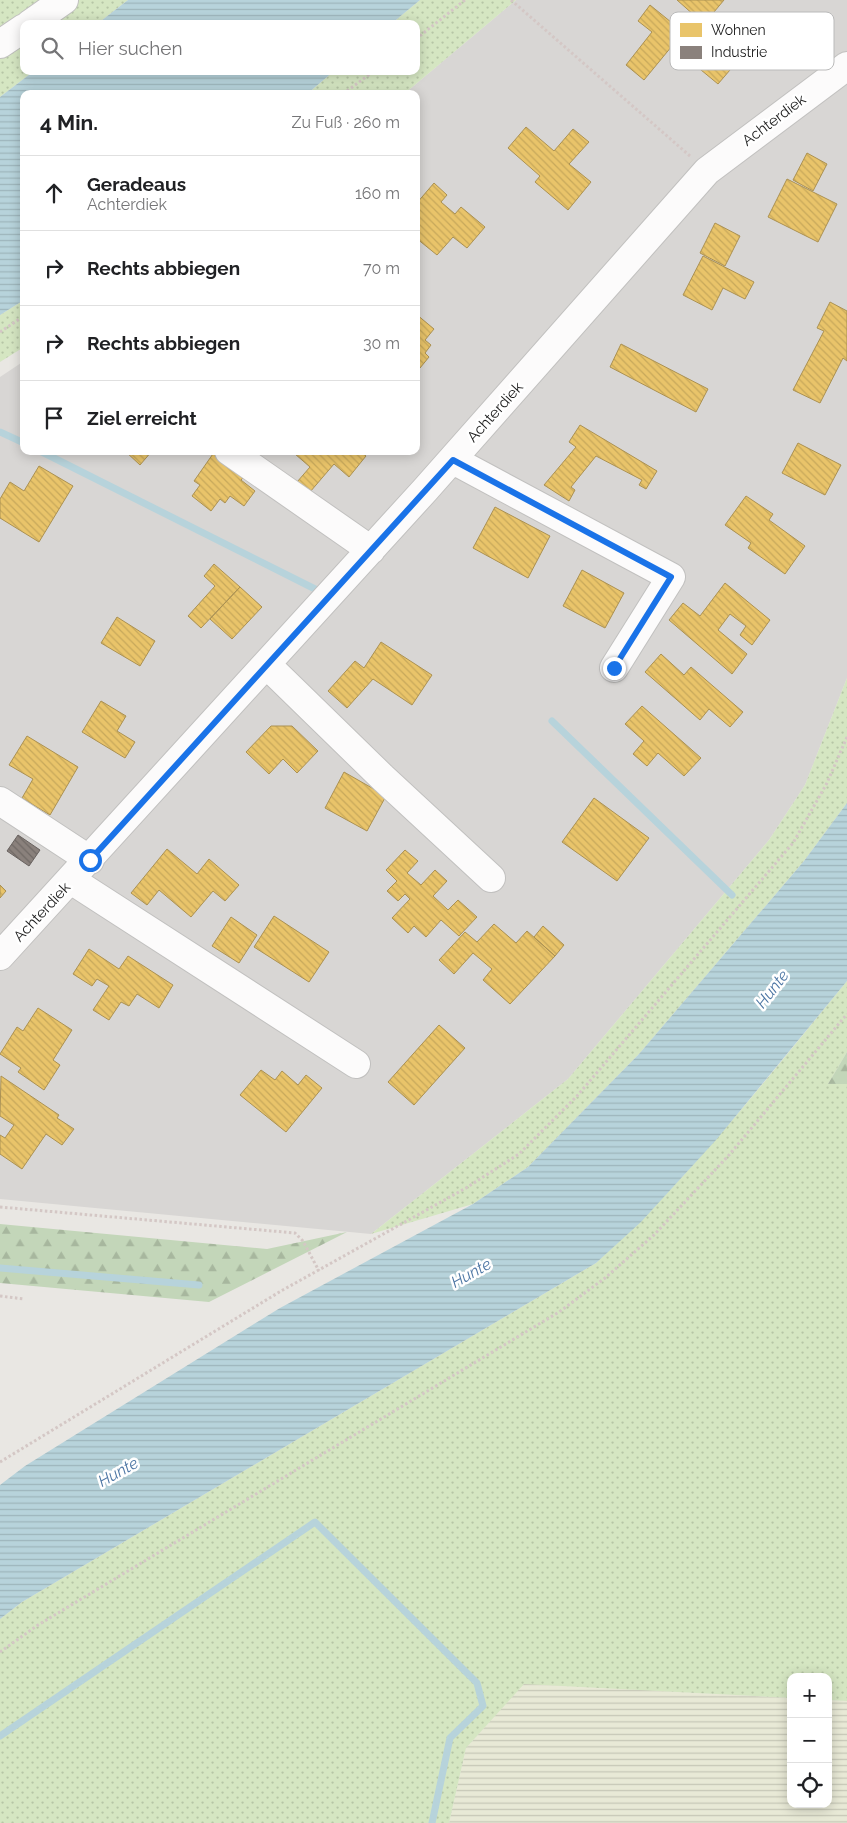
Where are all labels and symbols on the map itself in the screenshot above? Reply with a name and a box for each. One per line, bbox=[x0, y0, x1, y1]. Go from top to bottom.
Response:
legend bbox=[670, 12, 834, 70]
text: Wohnen bbox=[711, 22, 766, 38]
text: Industrie bbox=[711, 44, 767, 60]
street label: Achterdiek bbox=[739, 90, 809, 150]
street label: Achterdiek bbox=[463, 378, 527, 446]
route end bbox=[603, 657, 626, 680]
route start bbox=[79, 849, 102, 872]
street label: Achterdiek bbox=[10, 878, 74, 946]
water label: Hunte bbox=[751, 966, 793, 1012]
water label: Hunte bbox=[448, 1254, 495, 1292]
water label: Hunte bbox=[95, 1453, 142, 1491]

